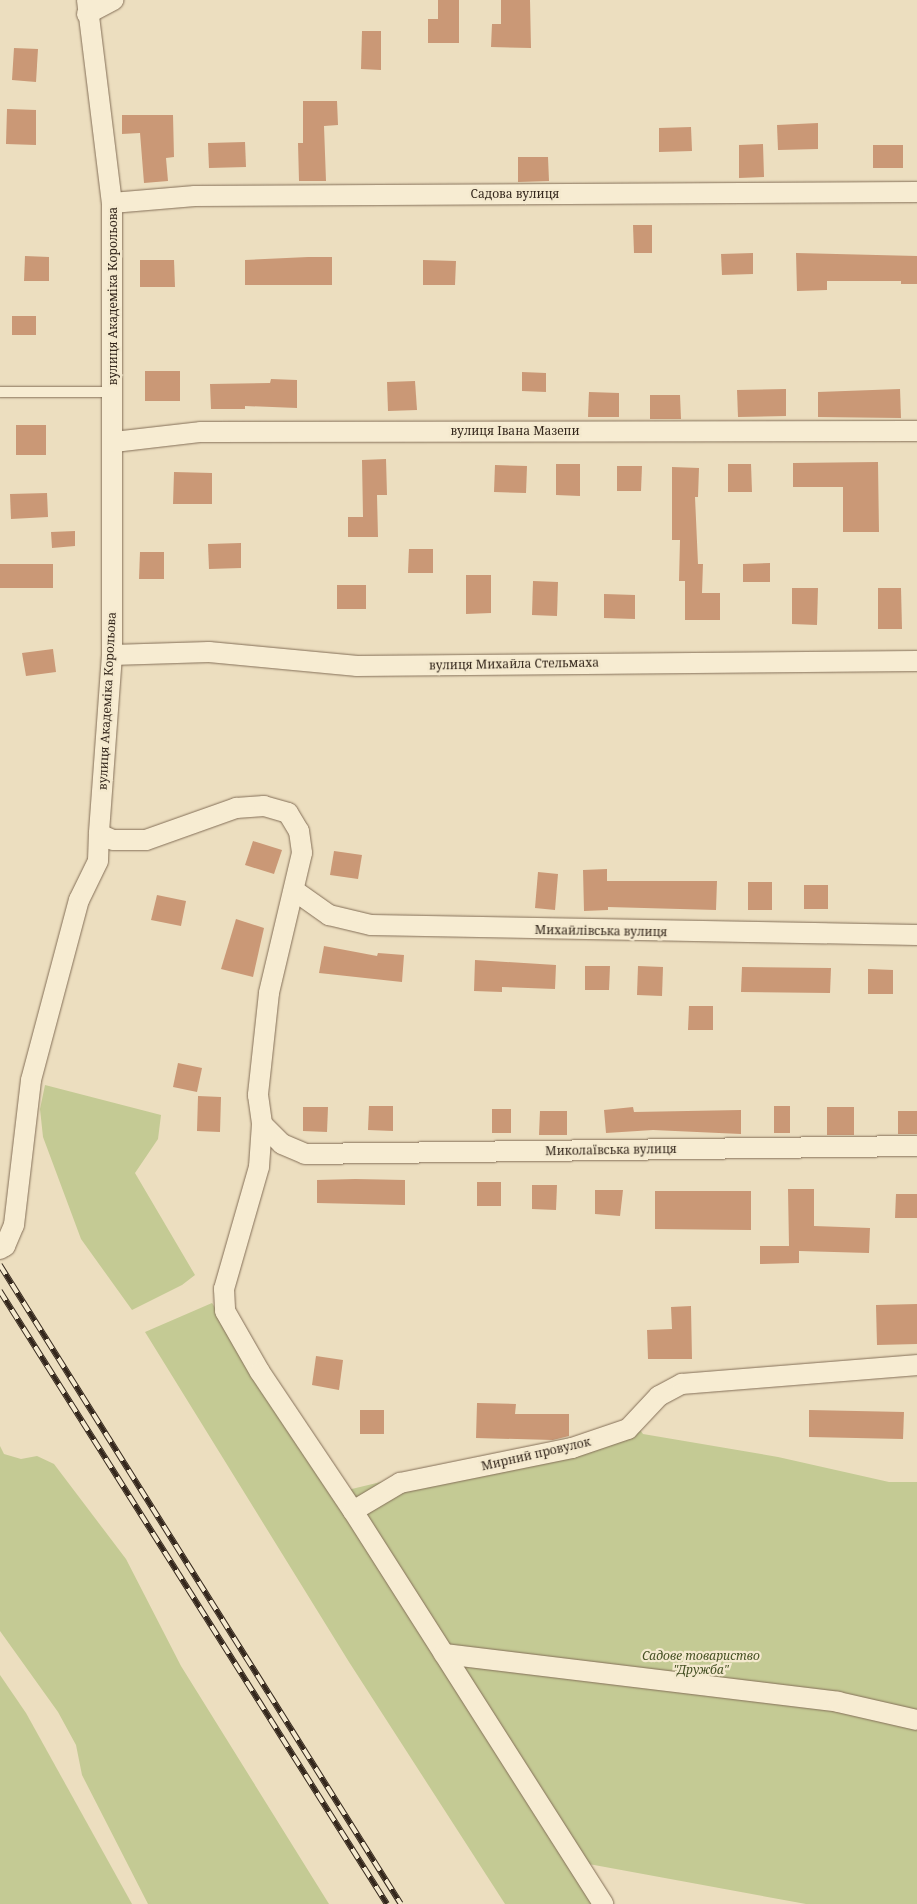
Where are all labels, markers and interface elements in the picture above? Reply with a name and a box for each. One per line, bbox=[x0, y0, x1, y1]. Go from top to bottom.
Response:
street label: Садова вулиця bbox=[471, 187, 559, 201]
street label: вулиця Академіка Корольова bbox=[106, 207, 120, 385]
street label: вулиця Івана Мазепи bbox=[450, 424, 580, 438]
street label: вулиця Академіка Корольова bbox=[95, 612, 119, 790]
street label: вулиця Михайла Стельмаха bbox=[429, 655, 599, 673]
street label: Михайлівська вулиця bbox=[535, 923, 667, 939]
street label: Миколаївська вулиця bbox=[545, 1142, 677, 1158]
street label: Мирний провулок bbox=[480, 1434, 592, 1474]
park label: Садове товариство "Дружба" bbox=[642, 1649, 760, 1677]

